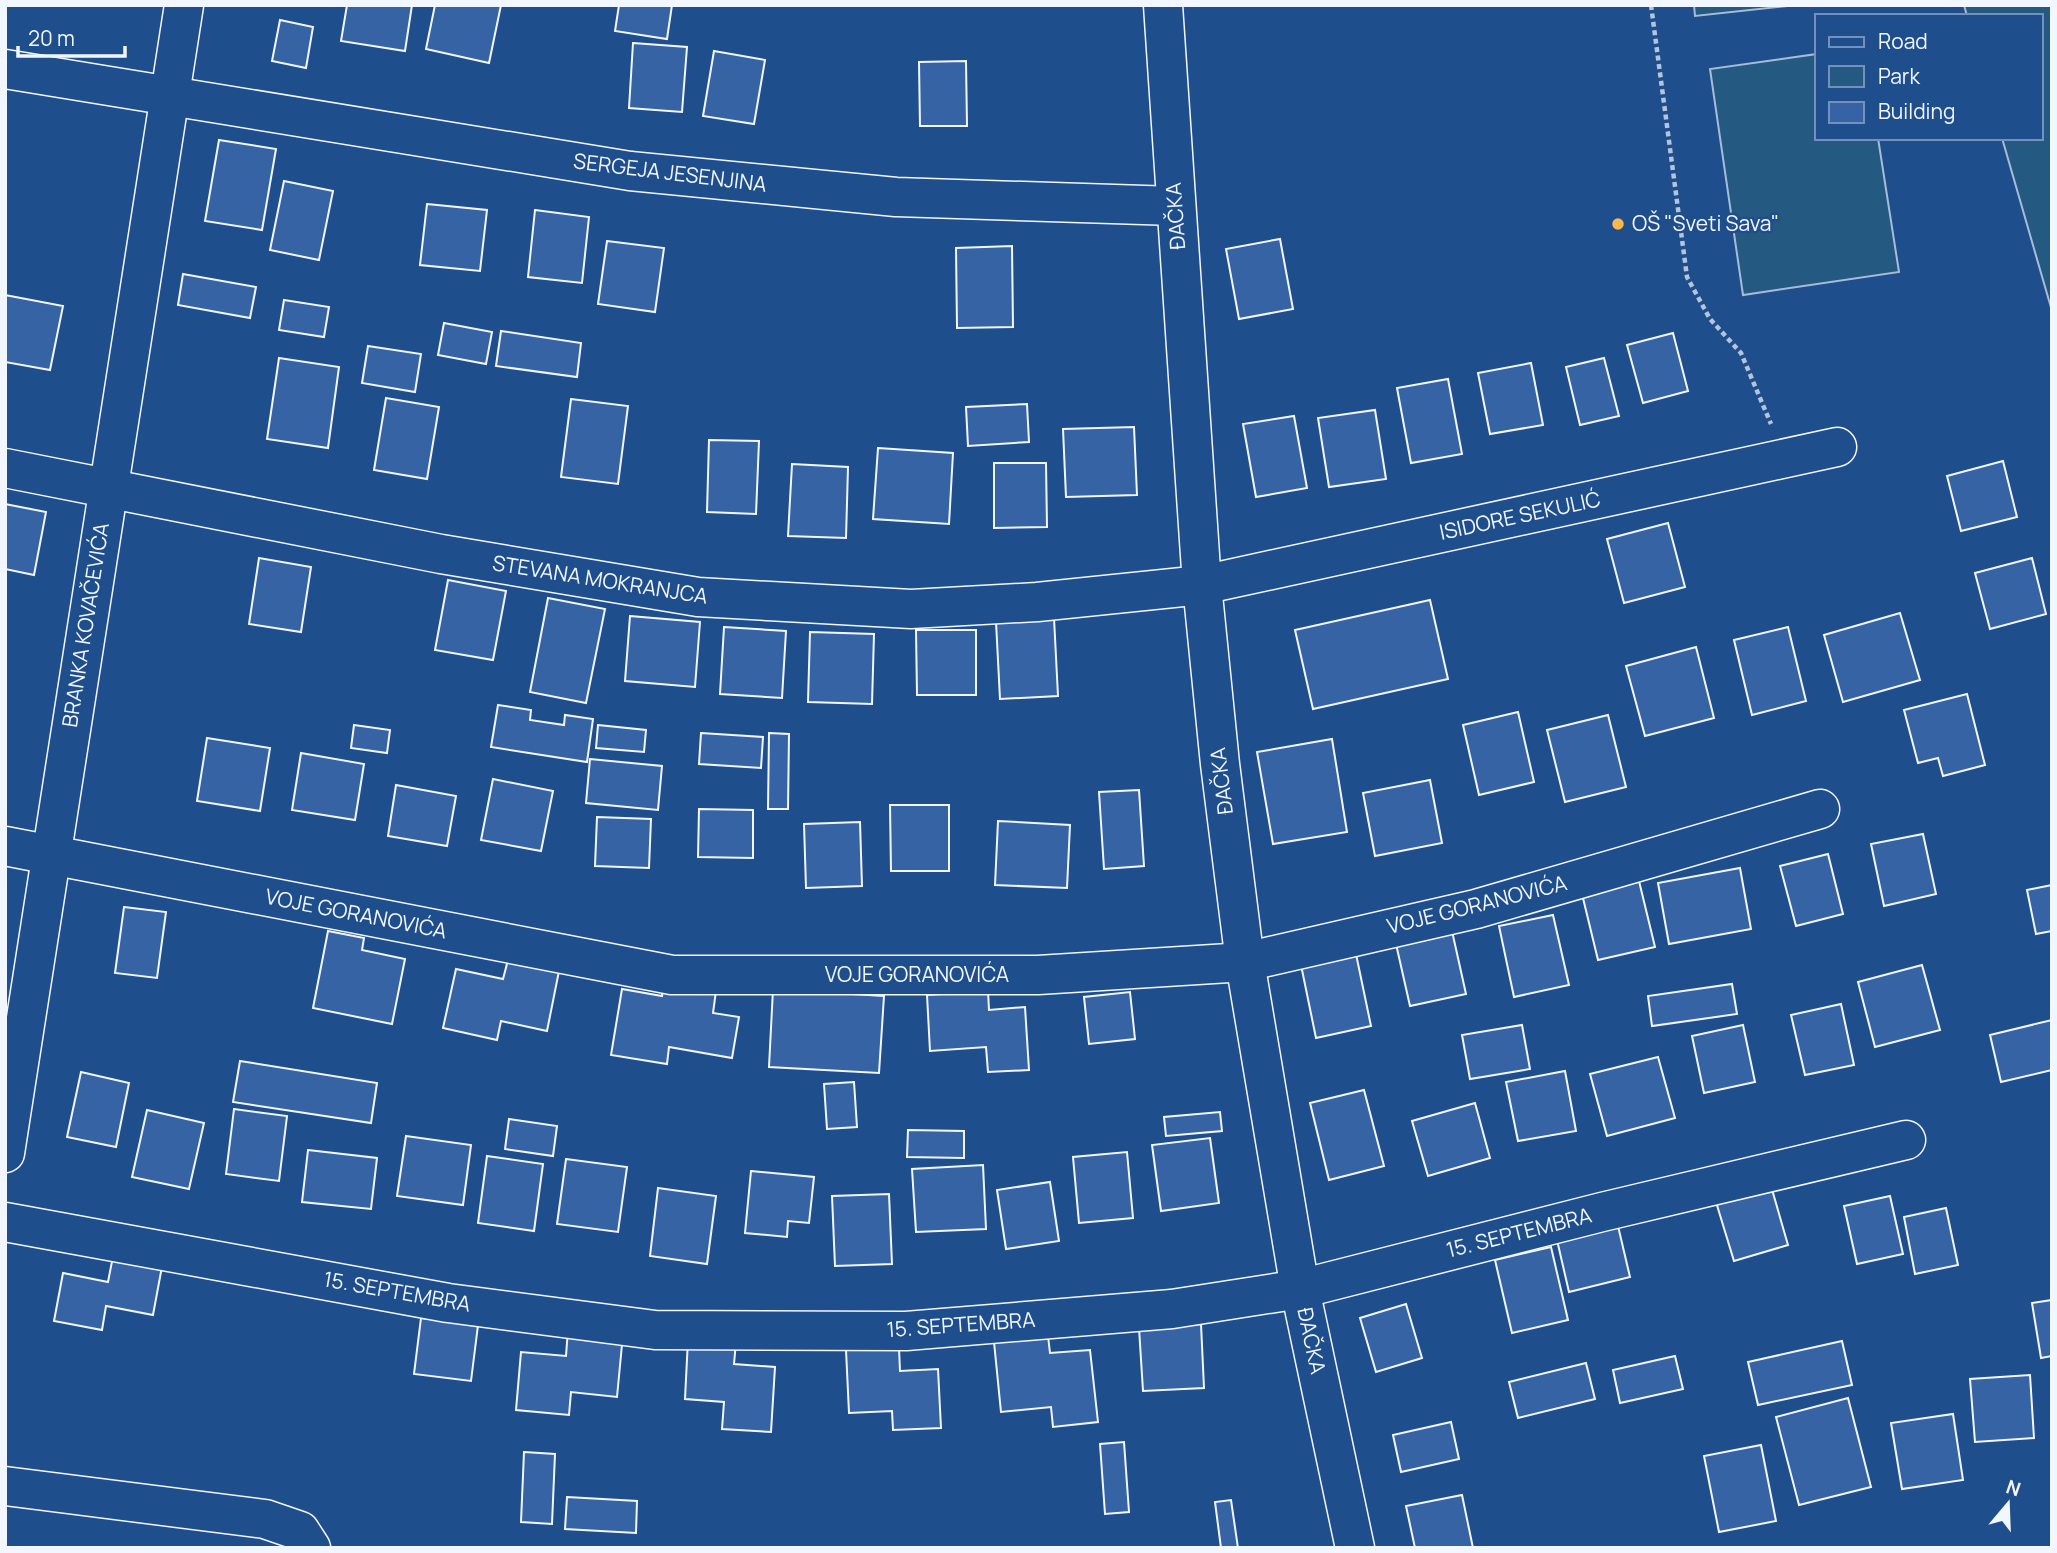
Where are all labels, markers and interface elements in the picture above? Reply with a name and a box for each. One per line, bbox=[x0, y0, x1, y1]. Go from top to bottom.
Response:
scale bar bbox=[18, 14, 124, 58]
legend bbox=[1815, 14, 2043, 140]
text: 20 m bbox=[28, 24, 75, 52]
text: Road bbox=[1878, 27, 1928, 55]
text: Park bbox=[1878, 62, 1920, 90]
text: Building bbox=[1878, 97, 1955, 125]
street label: SERGEJA JESENJINA bbox=[572, 146, 768, 198]
street label: ĐAČKA bbox=[1159, 182, 1191, 251]
place label: OŠ "Sveti Sava" bbox=[1632, 209, 1779, 237]
marker: OŠ "Sveti Sava" bbox=[1610, 216, 1626, 232]
street label: ISIDORE SEKULIĆ bbox=[1437, 484, 1603, 546]
street label: BRANKA KOVAČEVIĆA bbox=[55, 521, 115, 729]
street label: STEVANA MOKRANJCA bbox=[490, 548, 710, 610]
street label: ĐAČKA bbox=[1203, 746, 1239, 816]
street label: VOJE GORANOVIĆA bbox=[1384, 868, 1570, 940]
street label: VOJE GORANOVIĆA bbox=[263, 882, 449, 944]
street label: VOJE GORANOVIĆA bbox=[825, 960, 1009, 988]
street label: 15. SEPTEMBRA bbox=[1443, 1200, 1594, 1264]
street label: 15. SEPTEMBRA bbox=[321, 1264, 473, 1318]
street label: 15. SEPTEMBRA bbox=[886, 1305, 1036, 1343]
street label: ĐAČKA bbox=[1291, 1305, 1333, 1377]
north arrow bbox=[1973, 1469, 2043, 1539]
text: N bbox=[2003, 1473, 2024, 1502]

